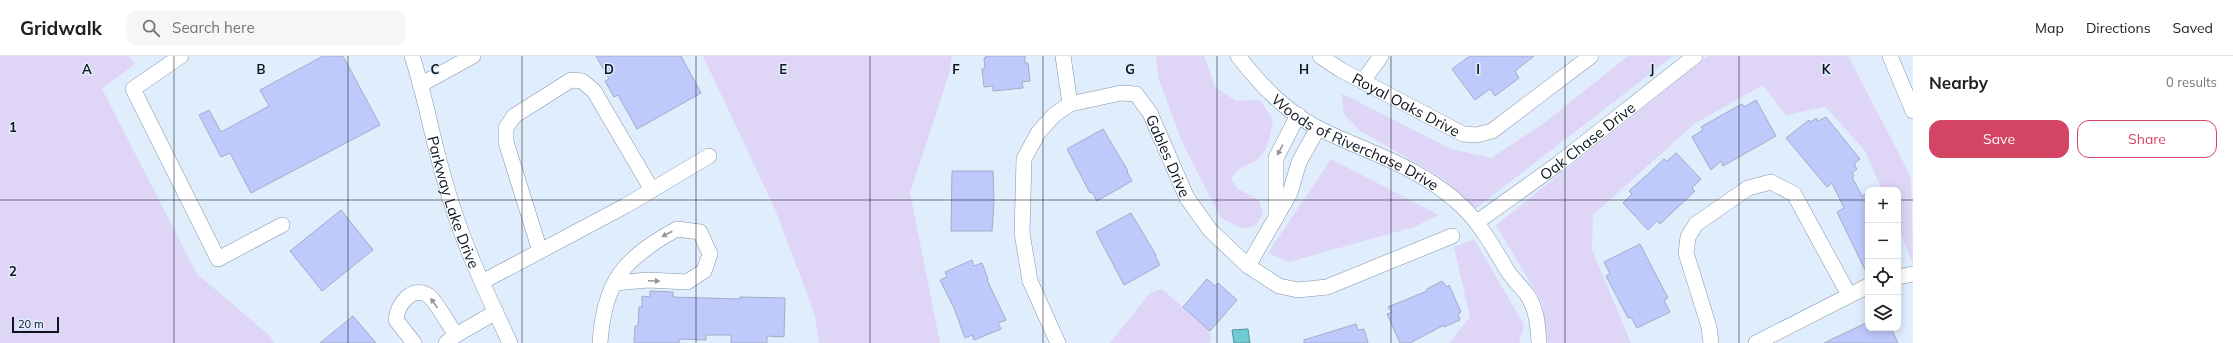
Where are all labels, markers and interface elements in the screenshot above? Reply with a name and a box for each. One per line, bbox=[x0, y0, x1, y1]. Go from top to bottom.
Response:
search box bbox=[126, 10, 406, 46]
text: Gridwalk bbox=[20, 16, 102, 40]
icon: search bbox=[140, 17, 162, 39]
text: Search here bbox=[172, 18, 255, 37]
text: Map bbox=[2035, 19, 2064, 37]
text: Directions bbox=[2086, 19, 2151, 37]
text: Saved bbox=[2173, 19, 2213, 37]
text: A bbox=[82, 61, 92, 77]
text: B bbox=[257, 61, 266, 77]
text: C bbox=[431, 61, 440, 77]
text: D bbox=[604, 61, 614, 77]
text: E bbox=[779, 61, 787, 77]
text: F bbox=[952, 61, 960, 77]
text: G bbox=[1125, 61, 1135, 77]
text: H bbox=[1299, 61, 1309, 77]
text: I bbox=[1476, 61, 1480, 77]
text: J bbox=[1650, 61, 1654, 77]
text: K bbox=[1822, 61, 1832, 77]
street label: Royal Oaks Drive bbox=[1349, 68, 1463, 140]
text: Nearby bbox=[1929, 72, 1988, 93]
text: 0 results bbox=[2166, 74, 2217, 90]
street label: Woods of Riverchase Drive bbox=[1268, 89, 1443, 194]
street label: Oak Chase Drive bbox=[1536, 97, 1639, 184]
street label: Gables Drive bbox=[1142, 111, 1195, 200]
text: 1 bbox=[9, 119, 17, 135]
button: Save bbox=[1929, 120, 2069, 158]
button: Share bbox=[2077, 120, 2217, 158]
street label: Parkway Lake Drive bbox=[424, 134, 484, 271]
one-way arrow bbox=[1277, 144, 1283, 156]
map controls bbox=[1865, 187, 1901, 331]
button: + bbox=[1865, 187, 1901, 223]
button: − bbox=[1865, 223, 1901, 259]
one-way arrow bbox=[661, 231, 673, 238]
button: locate bbox=[1865, 259, 1901, 295]
text: 2 bbox=[9, 263, 17, 279]
one-way arrow bbox=[648, 277, 660, 284]
button: layers bbox=[1865, 295, 1901, 331]
one-way arrow bbox=[430, 297, 438, 308]
scale bar bbox=[12, 315, 59, 334]
text: 20 m bbox=[18, 317, 44, 331]

